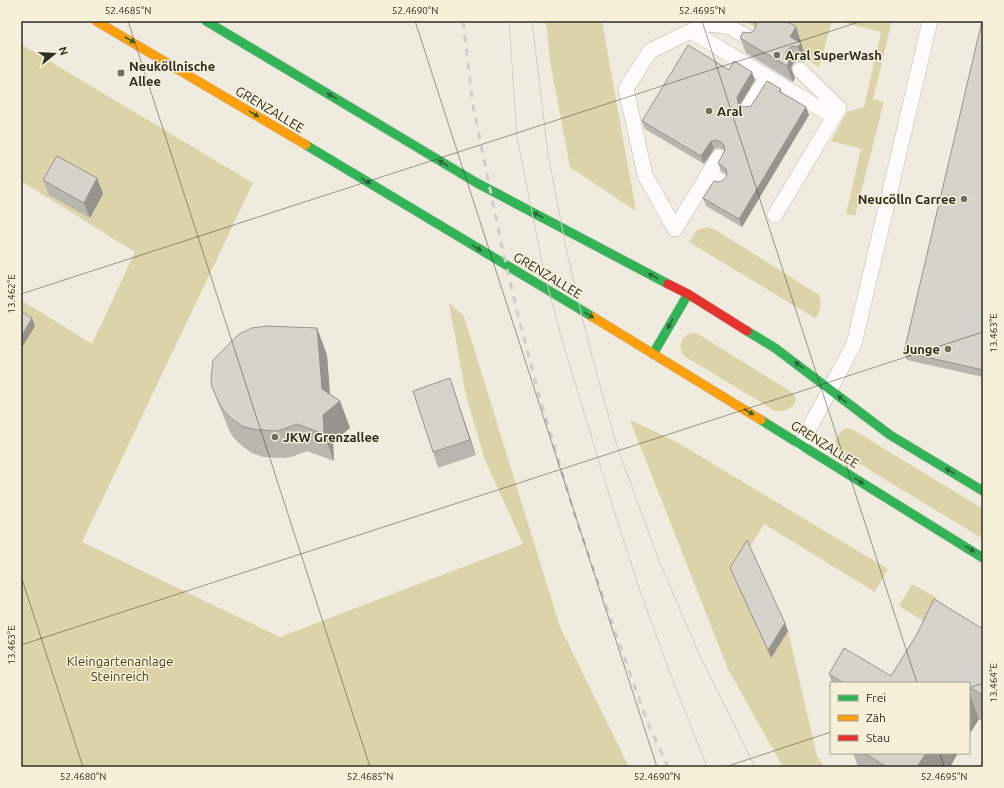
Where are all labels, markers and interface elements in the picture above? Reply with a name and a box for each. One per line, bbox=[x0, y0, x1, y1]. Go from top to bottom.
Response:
text: 52.4685°N bbox=[105, 5, 151, 16]
text: 52.4690°N bbox=[392, 5, 438, 16]
text: 52.4695°N bbox=[679, 5, 725, 16]
north arrow bbox=[34, 34, 74, 74]
one-way arrow bbox=[124, 37, 136, 44]
text: N bbox=[57, 45, 70, 57]
place label: Aral SuperWash bbox=[785, 48, 882, 62]
marker: Aral SuperWash bbox=[772, 50, 782, 60]
place label: Neuköllnische Allee bbox=[129, 59, 215, 88]
marker: Neuköllnische Allee bbox=[116, 68, 126, 78]
street label: GRENZALLEE bbox=[233, 83, 307, 135]
one-way arrow bbox=[326, 93, 338, 100]
place label: Aral bbox=[717, 104, 742, 118]
marker: Aral bbox=[704, 106, 714, 116]
one-way arrow bbox=[248, 111, 260, 118]
one-way arrow bbox=[437, 160, 449, 167]
one-way arrow bbox=[360, 177, 372, 184]
place label: Neucölln Carree bbox=[858, 192, 956, 206]
marker: Neucölln Carree bbox=[959, 194, 969, 204]
one-way arrow bbox=[532, 212, 544, 219]
one-way arrow bbox=[471, 244, 483, 251]
street label: GRENZALLEE bbox=[511, 249, 585, 301]
one-way arrow bbox=[647, 273, 659, 279]
text: 13.462°E bbox=[6, 274, 17, 314]
one-way arrow bbox=[583, 311, 595, 318]
text: 13.463°E bbox=[988, 313, 999, 353]
one-way arrow bbox=[667, 318, 674, 330]
place label: Junge bbox=[903, 342, 940, 356]
marker: Junge bbox=[943, 344, 953, 354]
one-way arrow bbox=[793, 361, 804, 370]
one-way arrow bbox=[836, 394, 847, 403]
one-way arrow bbox=[743, 409, 755, 416]
street label: GRENZALLEE bbox=[789, 418, 861, 470]
place label: JKW Grenzallee bbox=[283, 430, 379, 444]
marker: JKW Grenzallee bbox=[270, 432, 280, 442]
one-way arrow bbox=[945, 467, 955, 475]
one-way arrow bbox=[853, 477, 865, 484]
one-way arrow bbox=[964, 546, 975, 553]
text: 13.463°E bbox=[6, 625, 17, 665]
park label: Kleingartenanlage Steinreich bbox=[67, 654, 173, 683]
text: 13.464°E bbox=[988, 663, 999, 703]
legend bbox=[830, 682, 970, 754]
text: Frei bbox=[866, 691, 886, 704]
text: Zäh bbox=[866, 711, 886, 724]
text: Stau bbox=[866, 731, 890, 744]
text: 52.4680°N bbox=[60, 771, 106, 782]
text: 52.4685°N bbox=[347, 771, 393, 782]
text: 52.4690°N bbox=[634, 771, 680, 782]
text: 52.4695°N bbox=[921, 771, 967, 782]

